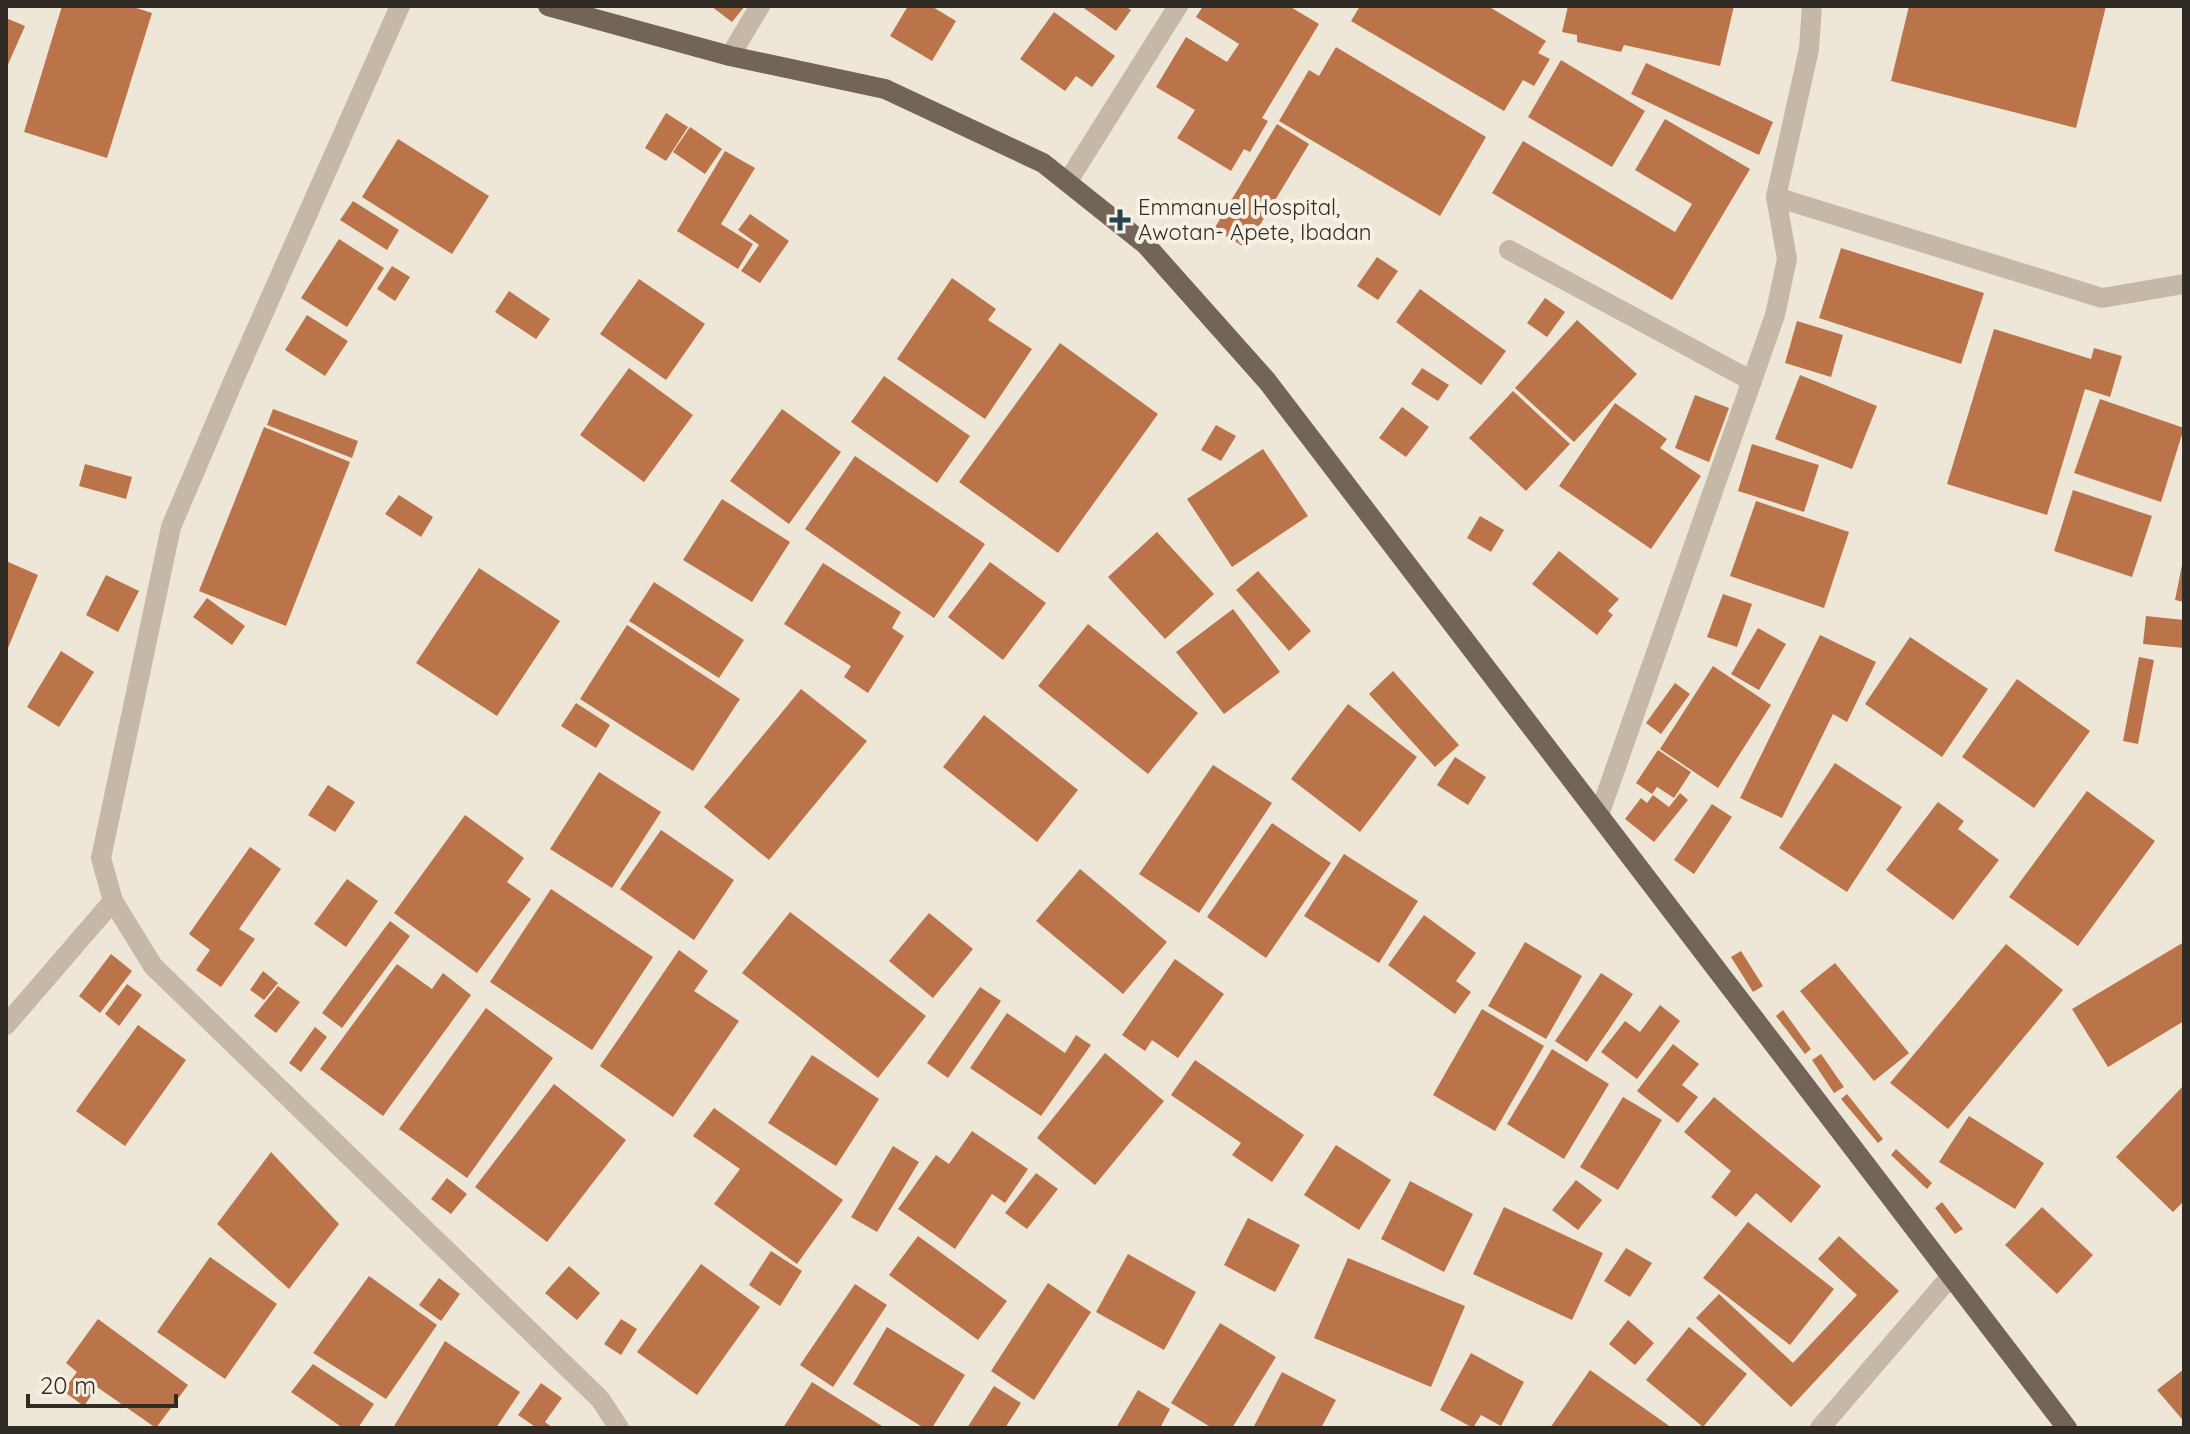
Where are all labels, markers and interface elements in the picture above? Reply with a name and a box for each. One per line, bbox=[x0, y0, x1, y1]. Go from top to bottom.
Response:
place label: Emmanuel Hospital, Awotan- Apete, Ibadan bbox=[1138, 193, 1372, 246]
marker: Emmanuel Hospital, Awotan- Apete, Ibadan bbox=[1109, 209, 1131, 231]
scale bar bbox=[28, 1358, 176, 1408]
text: 20 m bbox=[40, 1370, 96, 1400]

